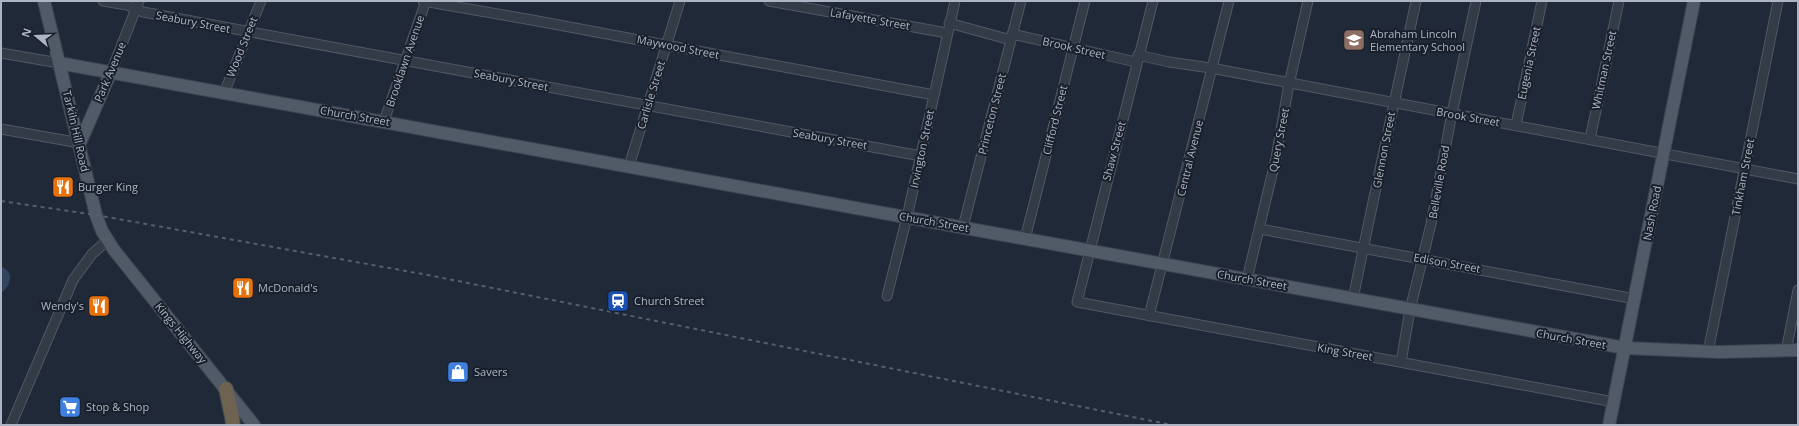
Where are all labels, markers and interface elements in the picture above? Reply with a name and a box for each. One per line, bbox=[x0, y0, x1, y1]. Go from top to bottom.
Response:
street label: Lafayette Street bbox=[829, 4, 911, 33]
street label: Seabury Street bbox=[155, 7, 232, 36]
street label: Brooklawn Avenue bbox=[382, 13, 427, 109]
street label: Wood Street bbox=[223, 14, 260, 79]
north arrow bbox=[16, 16, 56, 56]
street label: Eugenia Street bbox=[1513, 25, 1544, 101]
text: N bbox=[18, 26, 35, 39]
place label: Abraham Lincoln Elementary School bbox=[1370, 26, 1465, 54]
school or university icon: Abraham Lincoln Elementary School bbox=[1341, 27, 1367, 53]
street label: Whitman Street bbox=[1588, 29, 1619, 111]
street label: Maywood Street bbox=[636, 31, 721, 62]
street label: Brook Street bbox=[1041, 33, 1107, 62]
street label: Park Avenue bbox=[90, 39, 129, 104]
street label: Carlisle Street bbox=[633, 59, 668, 131]
street label: Seabury Street bbox=[473, 65, 550, 94]
street label: Princeton Street bbox=[974, 72, 1009, 156]
street label: Clifford Street bbox=[1039, 83, 1070, 156]
street label: Tarkiln Hill Road bbox=[60, 89, 93, 173]
street label: Church Street bbox=[319, 102, 391, 129]
street label: Brook Street bbox=[1435, 104, 1501, 129]
street label: Query Street bbox=[1265, 106, 1292, 173]
street label: Irvington Street bbox=[906, 108, 937, 189]
street label: Glennon Street bbox=[1369, 110, 1398, 189]
street label: Central Avenue bbox=[1173, 118, 1206, 198]
street label: Shaw Street bbox=[1098, 119, 1129, 182]
street label: Seabury Street bbox=[792, 125, 869, 152]
street label: Tinkham Street bbox=[1728, 137, 1757, 217]
street label: Belleville Road bbox=[1425, 144, 1452, 220]
restaurant icon: Burger King bbox=[50, 174, 76, 200]
place label: Burger King bbox=[78, 179, 138, 194]
street label: Nash Road bbox=[1639, 184, 1664, 242]
street label: Church Street bbox=[898, 208, 970, 235]
street label: Edison Street bbox=[1412, 249, 1482, 276]
street label: Church Street bbox=[1216, 266, 1288, 293]
restaurant icon: McDonald's bbox=[230, 275, 256, 301]
place label: McDonald's bbox=[258, 280, 318, 295]
station icon: Church Street bbox=[605, 288, 631, 314]
restaurant icon: Wendy's bbox=[86, 293, 112, 319]
place label: Church Street bbox=[634, 293, 705, 308]
place label: Wendy's bbox=[41, 298, 84, 313]
street label: Kings Highway bbox=[152, 299, 211, 367]
street label: Church Street bbox=[1535, 325, 1607, 352]
street label: King Street bbox=[1316, 339, 1374, 364]
shop icon: Savers bbox=[445, 359, 471, 385]
place label: Savers bbox=[474, 364, 508, 379]
supermarket icon: Stop & Shop bbox=[57, 394, 83, 420]
place label: Stop & Shop bbox=[86, 399, 149, 414]

